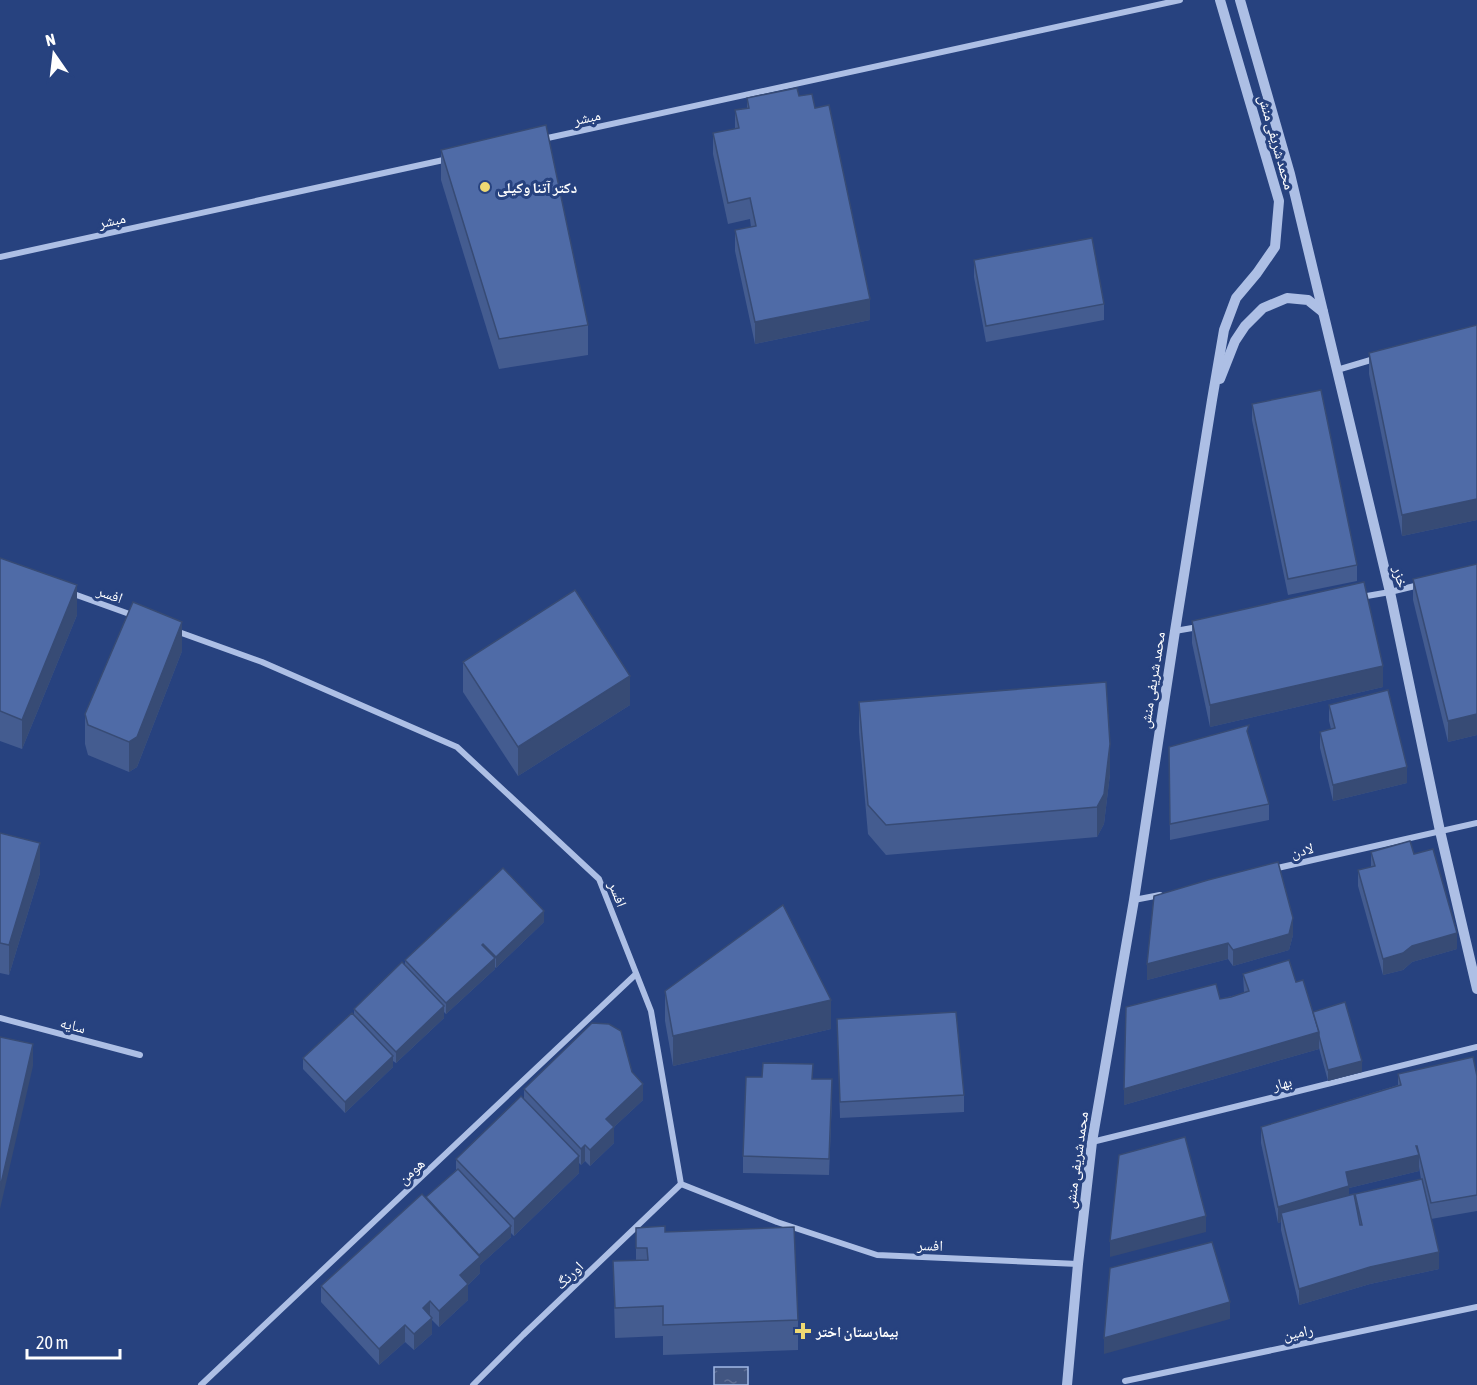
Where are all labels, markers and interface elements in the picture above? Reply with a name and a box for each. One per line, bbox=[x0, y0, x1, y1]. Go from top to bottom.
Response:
north arrow bbox=[24, 24, 84, 84]
text: N bbox=[44, 30, 57, 49]
street label: محمد شریفی منش bbox=[1253, 93, 1299, 192]
street label: مبشر bbox=[571, 106, 602, 129]
place label: دکتر آتنا وکیلی bbox=[497, 179, 577, 197]
marker: دکتر آتنا وکیلی bbox=[478, 180, 492, 194]
street label: مبشر bbox=[96, 209, 127, 232]
street label: خزر bbox=[1389, 564, 1412, 590]
street label: افسر bbox=[94, 581, 125, 607]
street label: محمد شریفی منش bbox=[1136, 630, 1170, 730]
street label: لادن bbox=[1289, 839, 1315, 863]
street label: افسر bbox=[604, 878, 631, 909]
street label: سایه bbox=[58, 1013, 88, 1037]
street label: بهار bbox=[1270, 1072, 1294, 1095]
street label: محمد شریفی منش bbox=[1061, 1110, 1093, 1210]
street label: هومن bbox=[394, 1154, 429, 1189]
street label: افسر bbox=[916, 1236, 943, 1255]
street label: اورنگ bbox=[552, 1258, 587, 1293]
street label: رامین bbox=[1281, 1320, 1315, 1345]
scale bar bbox=[27, 1322, 120, 1360]
marker: بیمارستان اختر bbox=[794, 1322, 812, 1340]
place label: بیمارستان اختر bbox=[815, 1323, 898, 1341]
text: 20 m bbox=[36, 1332, 68, 1353]

